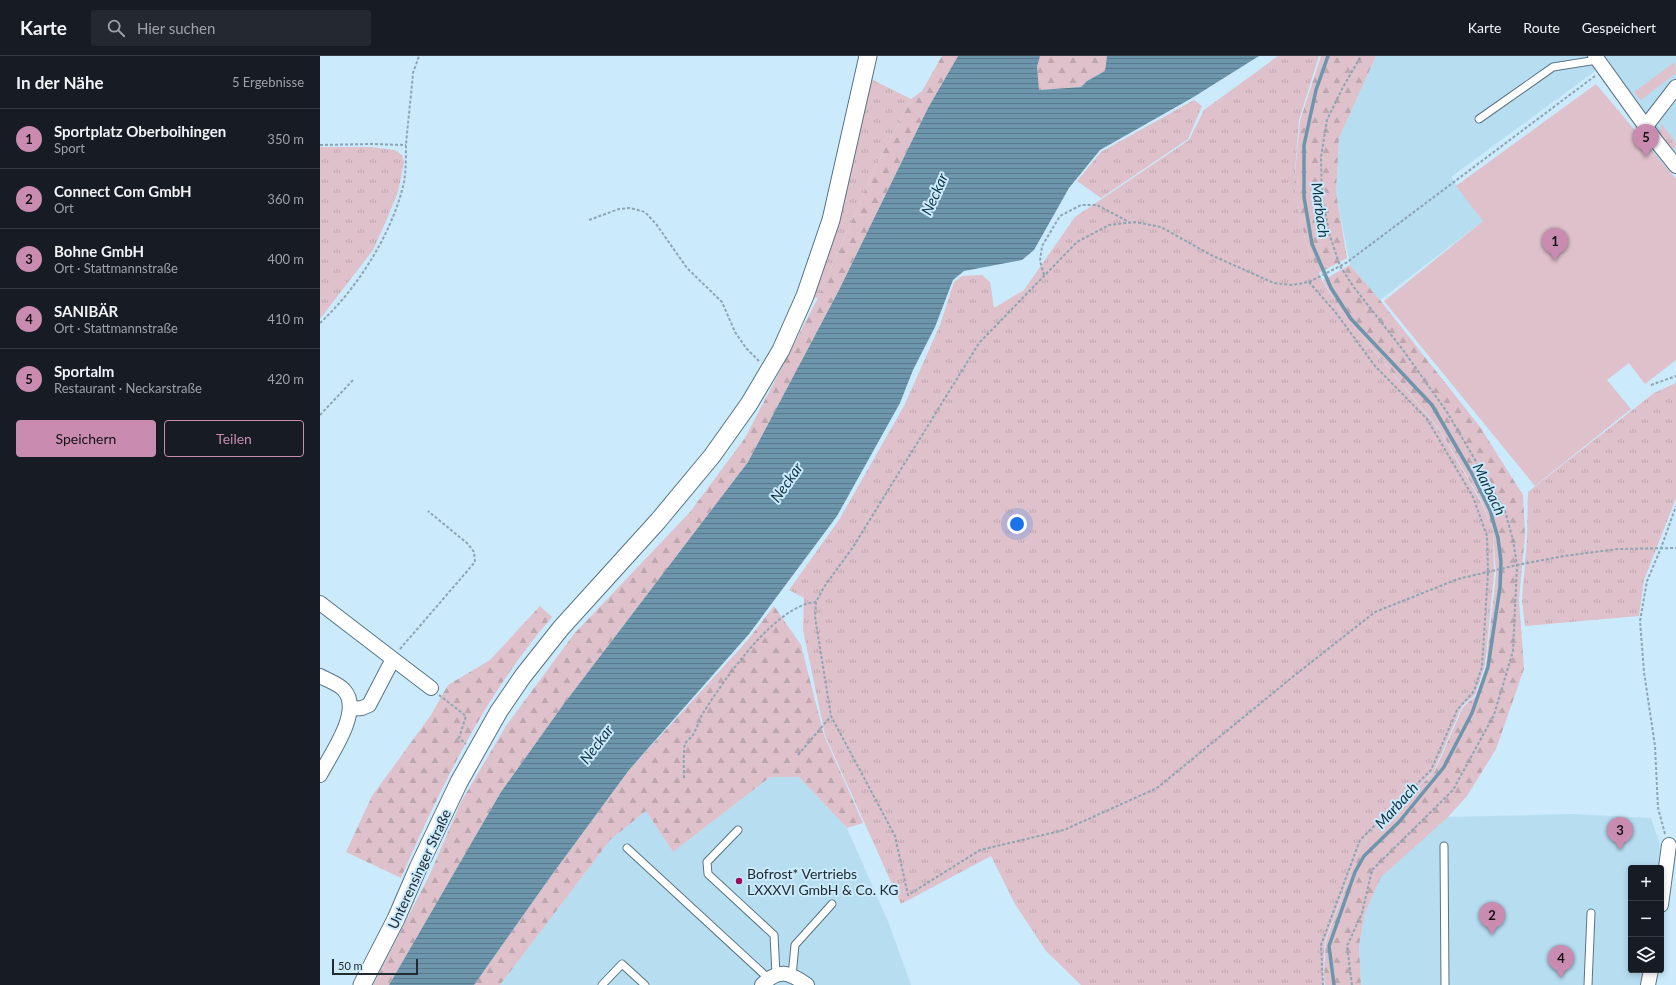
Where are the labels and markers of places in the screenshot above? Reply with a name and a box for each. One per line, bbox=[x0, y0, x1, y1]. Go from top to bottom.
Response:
pin: 5 bbox=[1633, 124, 1659, 157]
pin: 1 bbox=[1542, 228, 1568, 261]
pin: 3 bbox=[1607, 817, 1633, 850]
place label: Bofrost* Vertriebs LXXXVI GmbH & Co. KG bbox=[747, 865, 898, 898]
marker: Bofrost* Vertriebs LXXXVI GmbH & Co. KG bbox=[734, 876, 744, 886]
pin: 2 bbox=[1479, 902, 1505, 935]
pin: 4 bbox=[1548, 945, 1574, 978]

